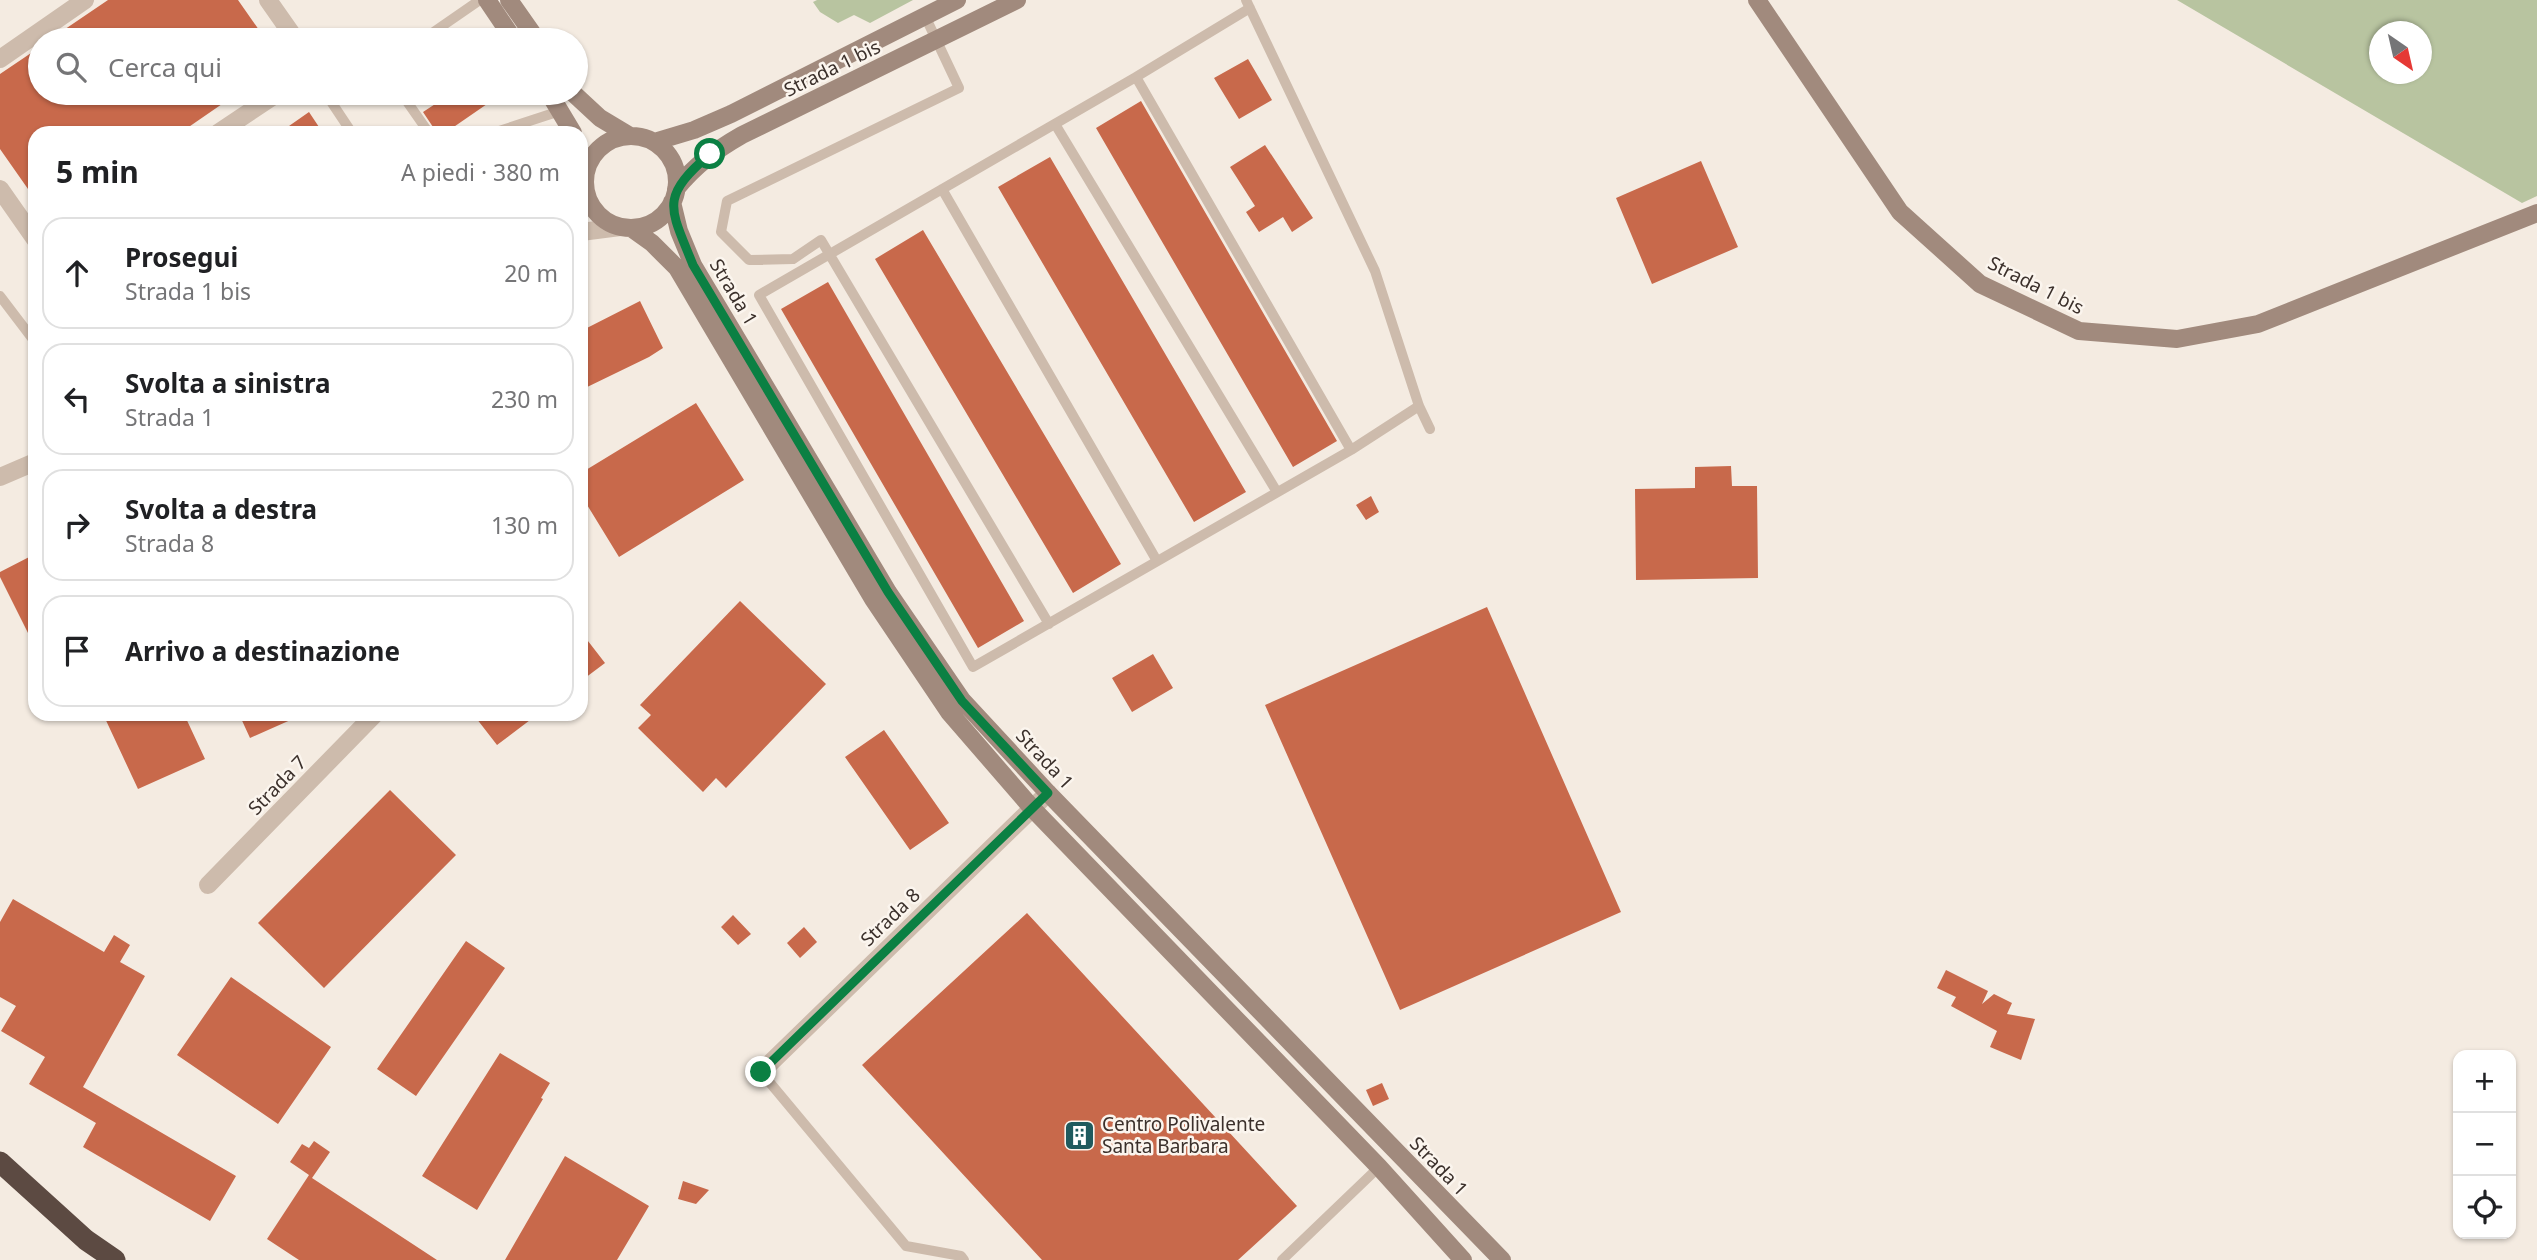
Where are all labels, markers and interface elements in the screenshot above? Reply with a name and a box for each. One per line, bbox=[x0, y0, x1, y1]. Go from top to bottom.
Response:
north arrow bbox=[2369, 21, 2432, 84]
search box bbox=[28, 28, 588, 105]
street label: Strada 1 bis bbox=[779, 33, 885, 103]
icon: search bbox=[52, 48, 90, 86]
text: Cerca qui bbox=[108, 49, 222, 85]
route start bbox=[694, 138, 725, 169]
text: 5 min bbox=[56, 151, 139, 192]
text: A piedi · 380 m bbox=[401, 156, 560, 188]
text: Prosegui bbox=[125, 239, 238, 275]
street label: Strada 1 bis bbox=[1984, 250, 2088, 320]
icon: ahead bbox=[58, 254, 96, 292]
street label: Strada 1 bbox=[704, 254, 764, 330]
text: 20 m bbox=[504, 257, 558, 289]
text: Strada 1 bis bbox=[125, 275, 251, 307]
text: Svolta a sinistra bbox=[125, 365, 331, 401]
icon: left bbox=[58, 380, 96, 418]
text: 230 m bbox=[491, 383, 558, 415]
text: Strada 1 bbox=[125, 401, 214, 433]
text: Svolta a destra bbox=[125, 491, 317, 527]
icon: right bbox=[58, 506, 96, 544]
text: 130 m bbox=[491, 509, 558, 541]
text: Strada 8 bbox=[125, 527, 214, 559]
icon: arrive bbox=[58, 632, 96, 670]
text: Arrivo a destinazione bbox=[125, 633, 400, 669]
street label: Strada 1 bbox=[1010, 723, 1080, 795]
street label: Strada 7 bbox=[242, 750, 312, 820]
street label: Strada 8 bbox=[855, 882, 925, 952]
map controls bbox=[2453, 1050, 2516, 1239]
button: + bbox=[2453, 1050, 2516, 1113]
route end bbox=[745, 1056, 776, 1087]
place label: Centro Polivalente Santa Barbara bbox=[1102, 1111, 1265, 1159]
button: − bbox=[2453, 1113, 2516, 1176]
building icon: Centro Polivalente Santa Barbara bbox=[1062, 1118, 1096, 1152]
street label: Strada 1 bbox=[1404, 1131, 1474, 1201]
button: locate bbox=[2453, 1176, 2516, 1239]

